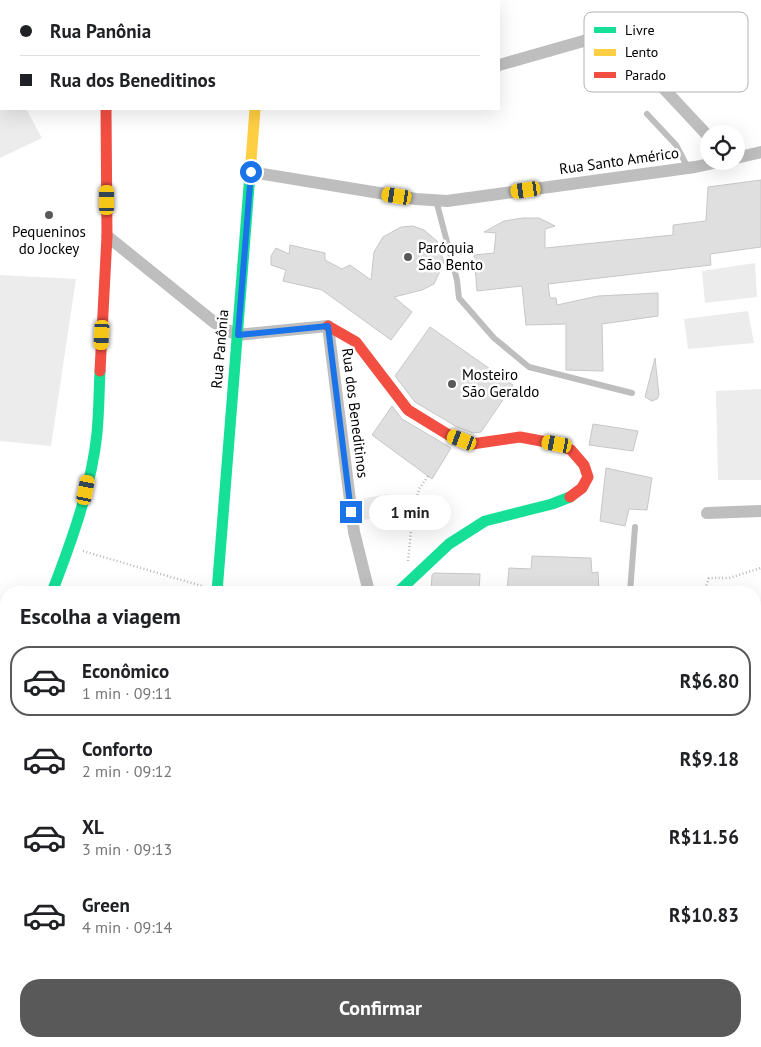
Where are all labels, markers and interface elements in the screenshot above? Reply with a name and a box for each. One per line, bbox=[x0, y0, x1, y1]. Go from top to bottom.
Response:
legend bbox=[584, 12, 748, 92]
text: Rua Panônia bbox=[50, 19, 151, 43]
text: Livre bbox=[625, 21, 655, 39]
text: Lento bbox=[625, 43, 658, 61]
text: Parado bbox=[625, 66, 666, 84]
text: Rua dos Beneditinos bbox=[50, 68, 216, 92]
map controls bbox=[700, 125, 745, 170]
button: locate bbox=[700, 125, 745, 170]
street label: Rua Santo Américo bbox=[558, 143, 680, 178]
route start bbox=[240, 161, 262, 183]
car bbox=[510, 180, 541, 200]
car bbox=[99, 185, 114, 215]
car bbox=[381, 186, 412, 206]
marker: Pequeninos do Jockey bbox=[43, 209, 55, 221]
place label: Pequeninos do Jockey bbox=[12, 222, 86, 258]
place label: Paróquia São Bento bbox=[418, 238, 483, 274]
marker: Paróquia São Bento bbox=[402, 251, 414, 263]
street label: Rua Panônia bbox=[207, 309, 232, 389]
car bbox=[93, 320, 110, 350]
street label: Rua dos Beneditinos bbox=[338, 347, 373, 479]
place label: Mosteiro São Geraldo bbox=[462, 365, 539, 401]
marker: Mosteiro São Geraldo bbox=[446, 378, 458, 390]
car bbox=[445, 428, 478, 452]
car bbox=[540, 434, 573, 454]
car bbox=[75, 474, 96, 506]
callout: 1 min bbox=[368, 494, 451, 530]
route end bbox=[340, 501, 362, 523]
text: 1 min bbox=[390, 502, 430, 522]
text: Escolha a viagem bbox=[20, 602, 181, 630]
icon: car bbox=[22, 659, 67, 704]
text: Econômico bbox=[82, 659, 169, 683]
text: R$6.80 bbox=[680, 669, 739, 693]
text: 1 min · 09:11 bbox=[82, 683, 172, 703]
icon: car bbox=[22, 737, 67, 782]
text: Conforto bbox=[82, 737, 153, 761]
text: R$9.18 bbox=[680, 747, 739, 771]
text: 2 min · 09:12 bbox=[82, 761, 172, 781]
icon: car bbox=[22, 815, 67, 860]
text: XL bbox=[82, 815, 104, 839]
text: R$11.56 bbox=[669, 825, 739, 849]
text: 3 min · 09:13 bbox=[82, 839, 172, 859]
icon: car bbox=[22, 893, 67, 938]
text: Green bbox=[82, 893, 130, 917]
text: R$10.83 bbox=[669, 903, 739, 927]
text: 4 min · 09:14 bbox=[82, 917, 172, 937]
button: Confirmar bbox=[20, 979, 741, 1037]

